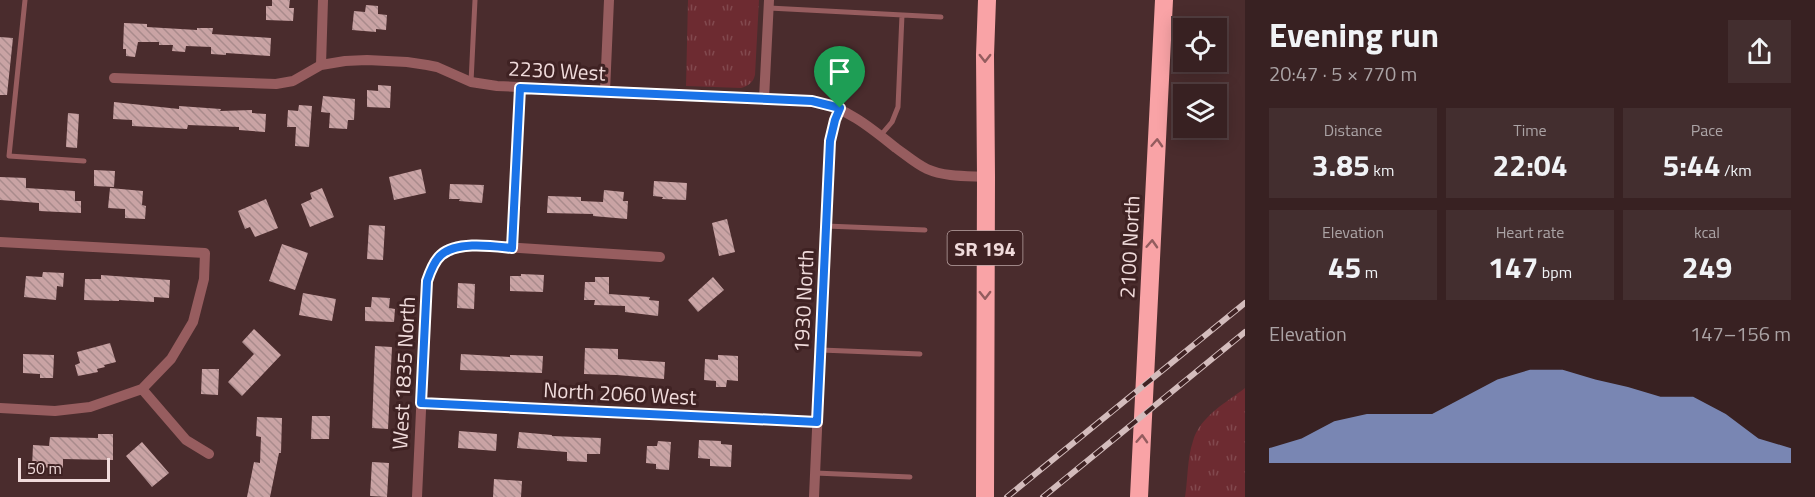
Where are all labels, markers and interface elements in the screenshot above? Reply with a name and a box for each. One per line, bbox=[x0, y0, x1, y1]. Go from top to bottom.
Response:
text: Evening run bbox=[1269, 10, 1439, 60]
map controls bbox=[1173, 18, 1227, 138]
button: locate bbox=[1173, 18, 1227, 72]
button: share bbox=[1728, 20, 1791, 83]
pin bbox=[814, 46, 865, 108]
street label: 2230 West bbox=[507, 51, 607, 89]
one-way arrow bbox=[979, 54, 991, 63]
icon: arrive bbox=[823, 55, 856, 88]
text: 20:47 · 5 × 770 m bbox=[1269, 58, 1417, 89]
button: layers bbox=[1173, 84, 1227, 138]
text: Distance bbox=[1324, 118, 1382, 142]
text: Time bbox=[1513, 118, 1547, 142]
text: Pace bbox=[1691, 118, 1723, 142]
one-way arrow bbox=[1150, 139, 1163, 148]
text: 3.85 bbox=[1312, 142, 1370, 188]
text: 22:04 bbox=[1493, 142, 1567, 188]
text: 5:44 bbox=[1662, 142, 1720, 188]
text: km bbox=[1370, 158, 1394, 182]
text: /km bbox=[1720, 158, 1752, 182]
street label: 2100 North bbox=[1110, 195, 1148, 299]
text: Elevation bbox=[1322, 220, 1384, 244]
text: Heart rate bbox=[1496, 220, 1564, 244]
text: kcal bbox=[1694, 220, 1720, 244]
road number: SR 194 bbox=[948, 231, 1022, 265]
one-way arrow bbox=[1145, 239, 1158, 248]
text: 45 bbox=[1328, 244, 1361, 290]
text: 147 bbox=[1488, 244, 1538, 290]
text: 249 bbox=[1682, 244, 1732, 290]
street label: 1930 North bbox=[784, 249, 822, 353]
text: m bbox=[1361, 260, 1378, 284]
text: bpm bbox=[1538, 260, 1572, 284]
one-way arrow bbox=[979, 291, 991, 300]
street label: West 1835 North bbox=[383, 296, 423, 450]
text: Elevation bbox=[1269, 318, 1347, 349]
text: 147–156 m bbox=[1690, 318, 1791, 349]
street label: North 2060 West bbox=[543, 373, 698, 413]
one-way arrow bbox=[1136, 434, 1149, 443]
scale bar bbox=[18, 455, 110, 482]
text: 50 m bbox=[27, 456, 62, 480]

